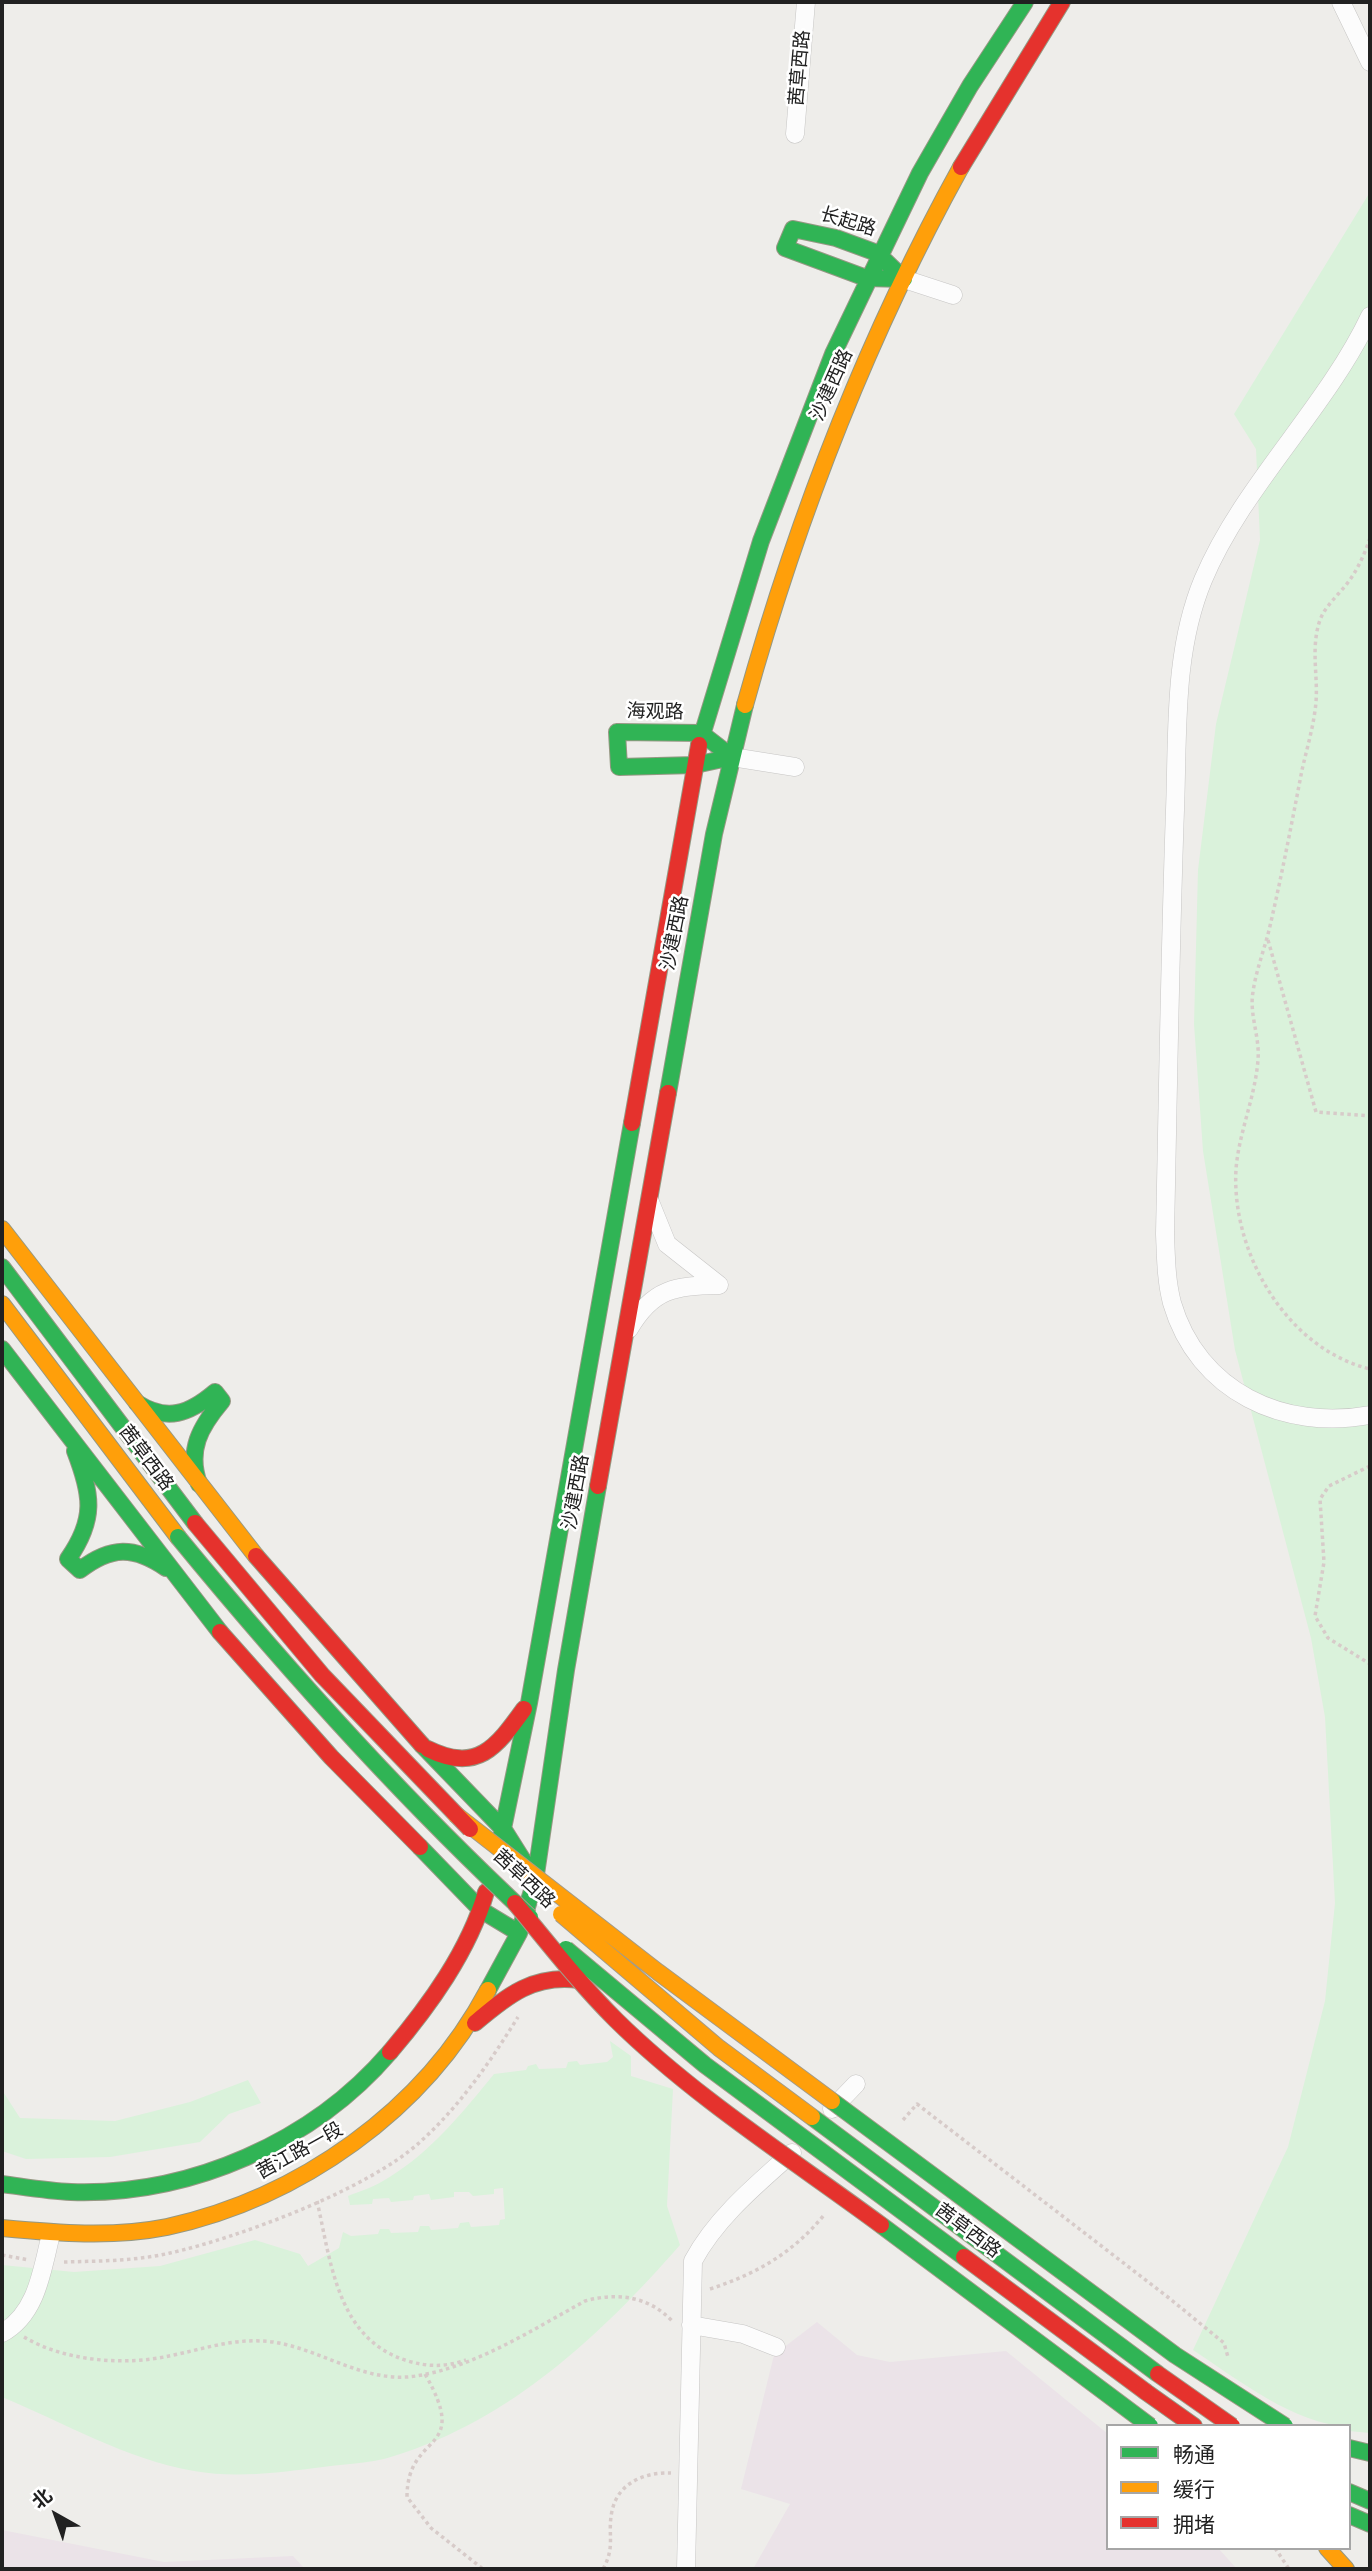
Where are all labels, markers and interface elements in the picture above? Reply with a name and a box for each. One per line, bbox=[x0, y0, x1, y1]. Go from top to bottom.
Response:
street label: 茜草西路 bbox=[785, 29, 815, 107]
street label: 长起路 bbox=[817, 203, 879, 241]
street label: 沙建西路 bbox=[806, 346, 858, 424]
street label: 海观路 bbox=[626, 700, 684, 724]
street label: 沙建西路 bbox=[657, 894, 693, 972]
street label: 茜草西路 bbox=[114, 1421, 178, 1495]
street label: 沙建西路 bbox=[558, 1453, 594, 1531]
street label: 茜草西路 bbox=[488, 1845, 560, 1913]
street label: 茜江路一段 bbox=[253, 2118, 347, 2184]
street label: 茜草西路 bbox=[931, 2199, 1005, 2263]
legend bbox=[1106, 2424, 1351, 2550]
text: 畅通 bbox=[1173, 2442, 1215, 2467]
text: 缓行 bbox=[1173, 2477, 1215, 2502]
north arrow bbox=[21, 2480, 91, 2550]
text: 北 bbox=[27, 2484, 57, 2513]
text: 拥堵 bbox=[1173, 2512, 1215, 2537]

